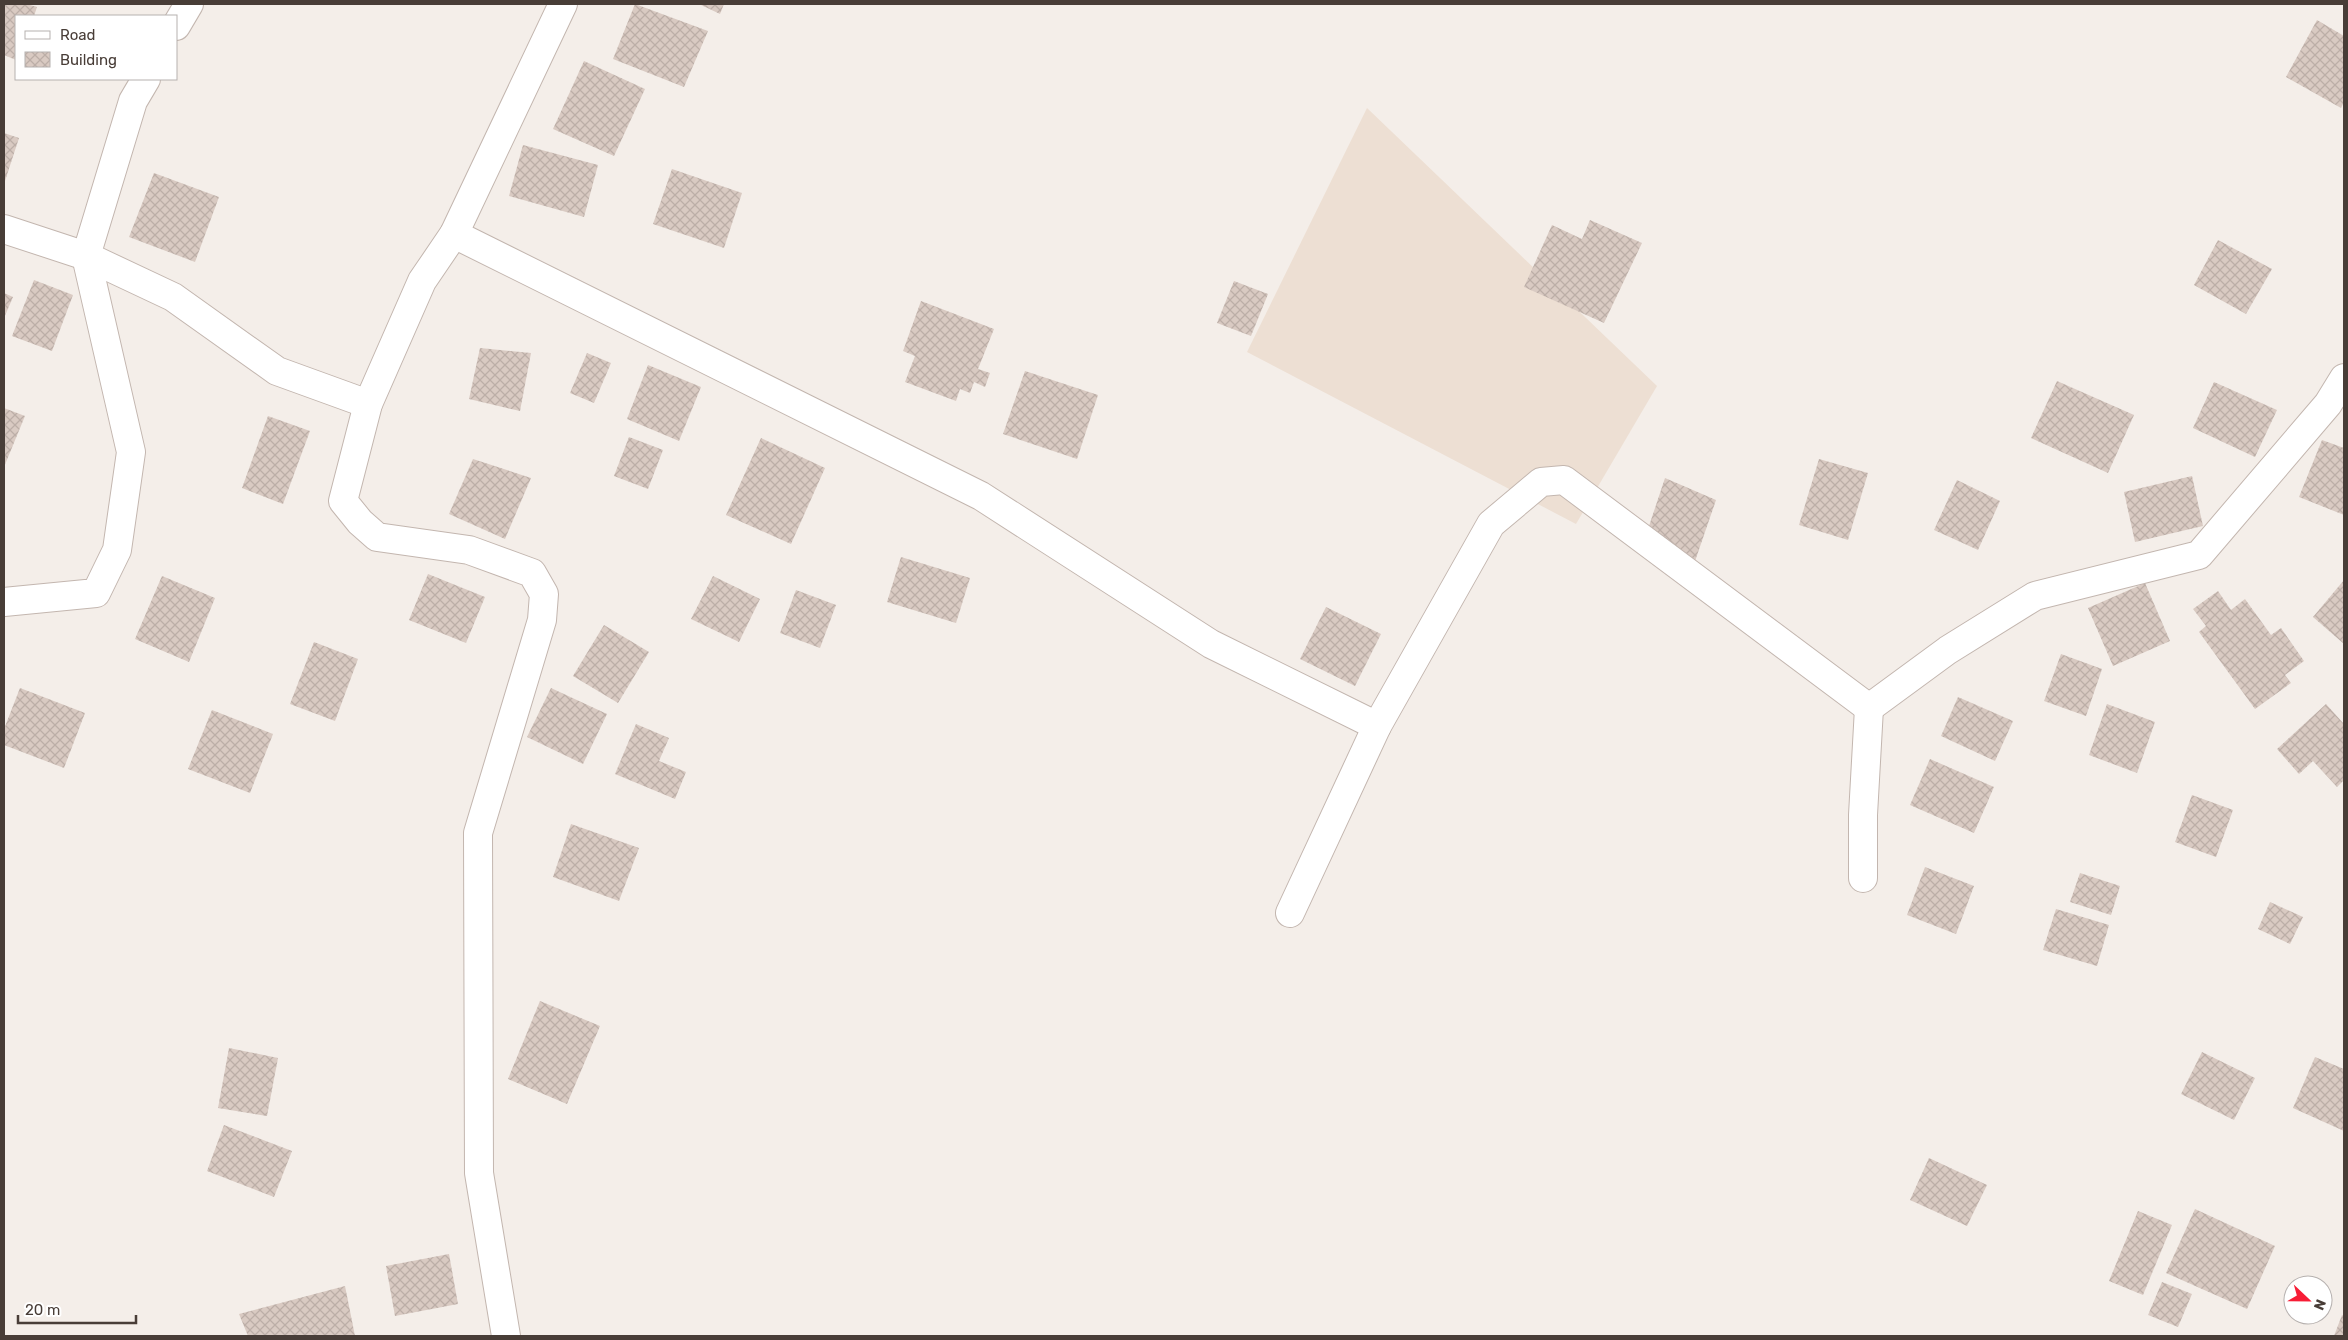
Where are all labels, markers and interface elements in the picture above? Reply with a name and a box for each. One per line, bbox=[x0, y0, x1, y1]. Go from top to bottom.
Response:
legend bbox=[15, 15, 178, 80]
text: Road bbox=[60, 26, 96, 44]
text: Building bbox=[60, 51, 117, 69]
north arrow bbox=[2283, 1275, 2333, 1325]
scale bar bbox=[18, 1292, 135, 1324]
text: N bbox=[2310, 1297, 2329, 1313]
text: 20 m bbox=[25, 1301, 60, 1319]

